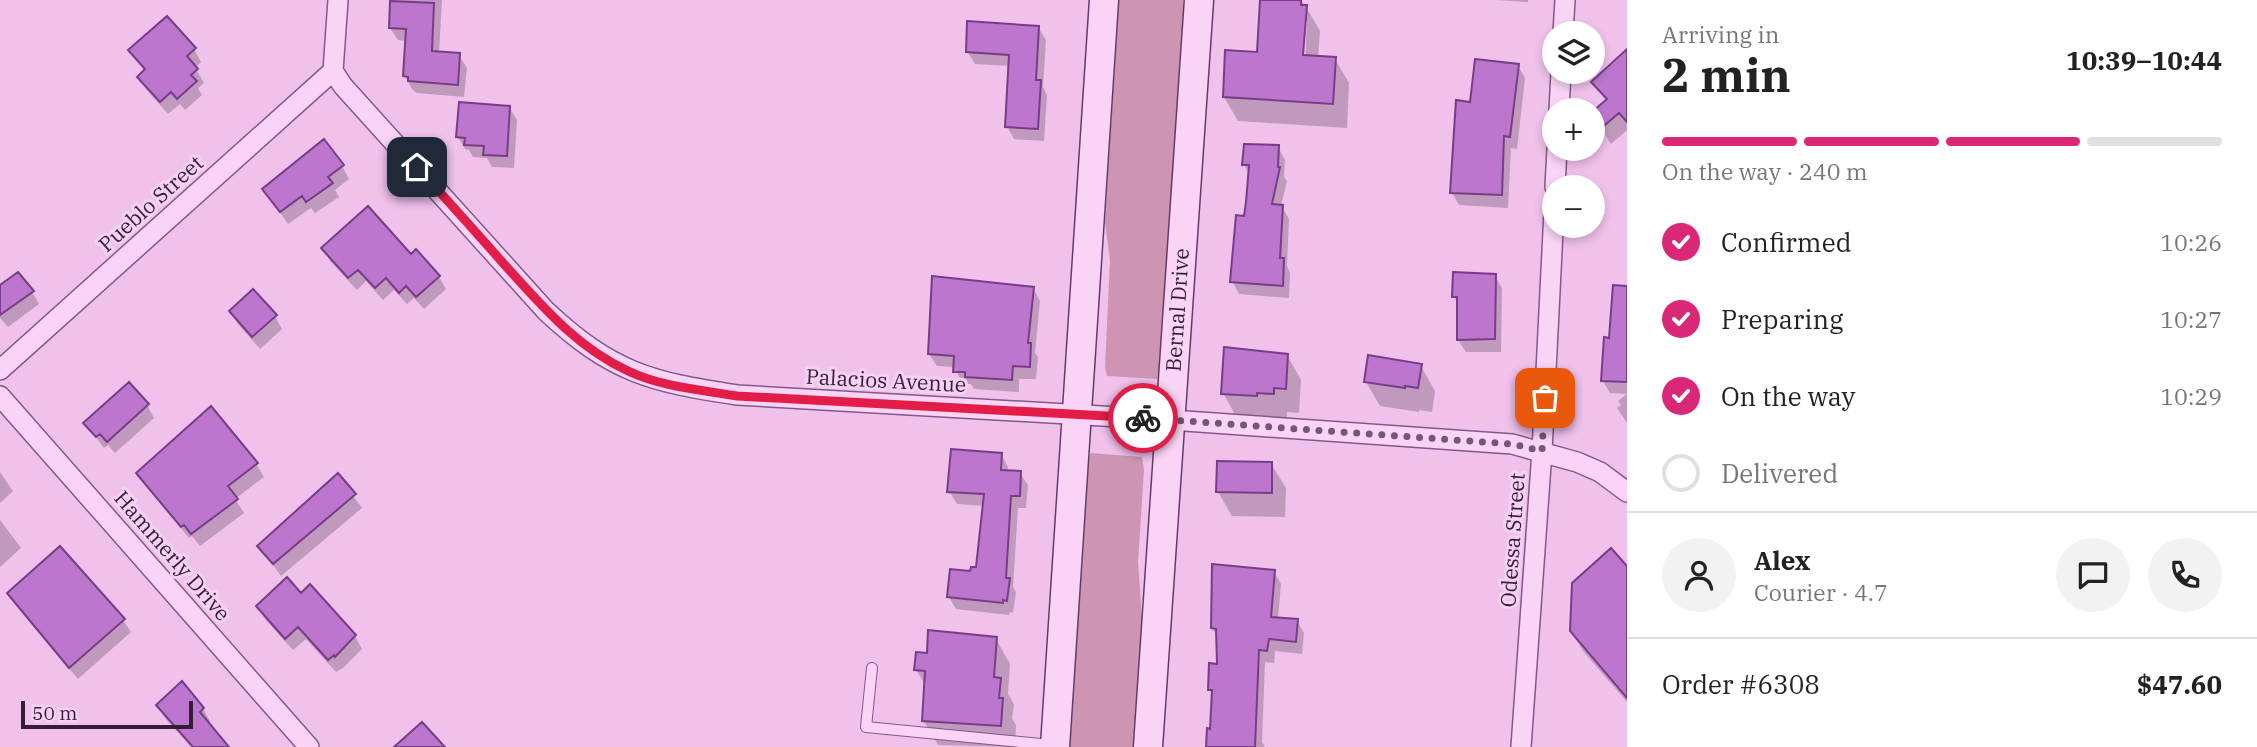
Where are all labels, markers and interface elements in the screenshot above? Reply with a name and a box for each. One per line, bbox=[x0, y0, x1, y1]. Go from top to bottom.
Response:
text: Arriving in bbox=[1662, 19, 1779, 49]
map controls bbox=[1542, 21, 1605, 238]
button: layers bbox=[1542, 21, 1605, 84]
text: 10:39–10:44 bbox=[2066, 43, 2222, 77]
text: 2 min bbox=[1662, 45, 1791, 105]
button: + bbox=[1542, 98, 1605, 161]
pin bbox=[387, 137, 447, 197]
icon: home bbox=[398, 148, 436, 186]
street label: Pueblo Street bbox=[92, 149, 209, 258]
text: On the way · 240 m bbox=[1662, 156, 1868, 186]
button: − bbox=[1542, 175, 1605, 238]
icon: check bbox=[1662, 223, 1700, 261]
text: Confirmed bbox=[1721, 225, 1852, 259]
text: 10:26 bbox=[2160, 227, 2222, 257]
street label: Bernal Drive bbox=[1159, 247, 1195, 373]
icon: check bbox=[1662, 300, 1700, 338]
text: Preparing bbox=[1721, 302, 1843, 336]
text: 10:27 bbox=[2160, 304, 2222, 334]
street label: Palacios Avenue bbox=[805, 362, 967, 398]
pin bbox=[1515, 368, 1575, 428]
icon: check bbox=[1662, 377, 1700, 415]
icon: bag bbox=[1526, 379, 1564, 417]
text: On the way bbox=[1721, 379, 1855, 413]
text: 10:29 bbox=[2160, 381, 2222, 411]
courier bbox=[1108, 383, 1178, 453]
icon: bike bbox=[1124, 399, 1162, 437]
text: Delivered bbox=[1721, 456, 1838, 490]
street label: Odessa Street bbox=[1493, 472, 1531, 608]
street label: Hammerly Drive bbox=[108, 484, 237, 626]
button: person bbox=[1662, 538, 1736, 612]
button: chat bbox=[2056, 538, 2130, 612]
button: phone bbox=[2148, 538, 2222, 612]
text: Alex bbox=[1754, 543, 1810, 577]
text: Courier · 4.7 bbox=[1754, 577, 1888, 607]
text: Order #6308 bbox=[1662, 667, 1820, 701]
text: $47.60 bbox=[2137, 667, 2222, 701]
scale bar bbox=[21, 698, 192, 730]
text: 50 m bbox=[32, 701, 77, 725]

